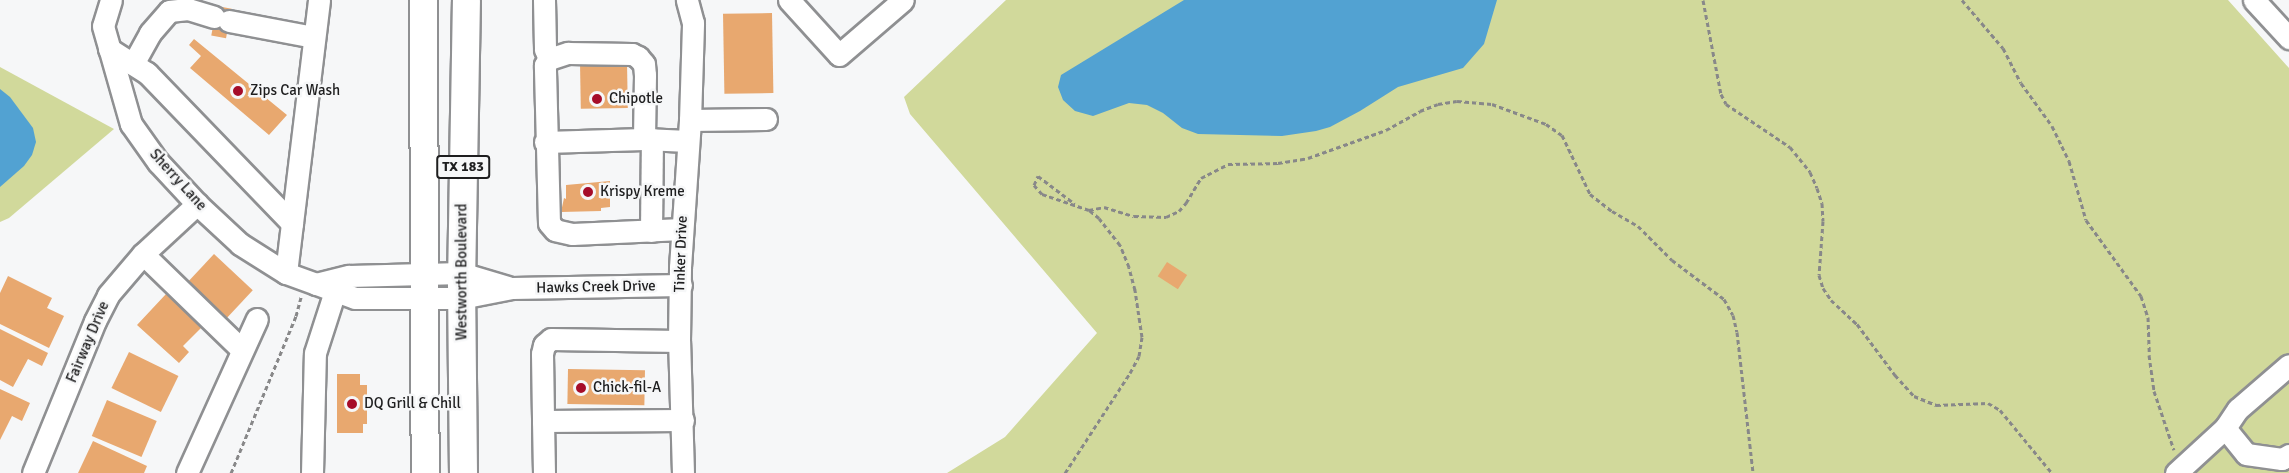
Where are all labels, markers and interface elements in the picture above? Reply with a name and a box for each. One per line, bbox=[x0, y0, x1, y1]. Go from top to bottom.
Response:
place label: Zips Car Wash bbox=[250, 82, 340, 100]
marker: Zips Car Wash bbox=[231, 84, 245, 98]
place label: Chipotle bbox=[609, 90, 663, 108]
marker: Chipotle bbox=[590, 92, 604, 106]
street label: Sherry Lane bbox=[146, 145, 210, 215]
road number: TX 183 bbox=[436, 156, 490, 178]
place label: Krispy Kreme bbox=[600, 183, 685, 201]
marker: Krispy Kreme bbox=[581, 185, 595, 199]
street label: Westworth Boulevard bbox=[453, 204, 471, 340]
street label: Tinker Drive bbox=[671, 215, 691, 293]
street label: Hawks Creek Drive bbox=[536, 277, 656, 297]
street label: Fairway Drive bbox=[63, 299, 113, 385]
place label: Chick-fil-A bbox=[593, 379, 661, 397]
marker: Chick-fil-A bbox=[574, 381, 588, 395]
place label: DQ Grill & Chill bbox=[364, 395, 461, 413]
marker: DQ Grill & Chill bbox=[345, 397, 359, 411]

